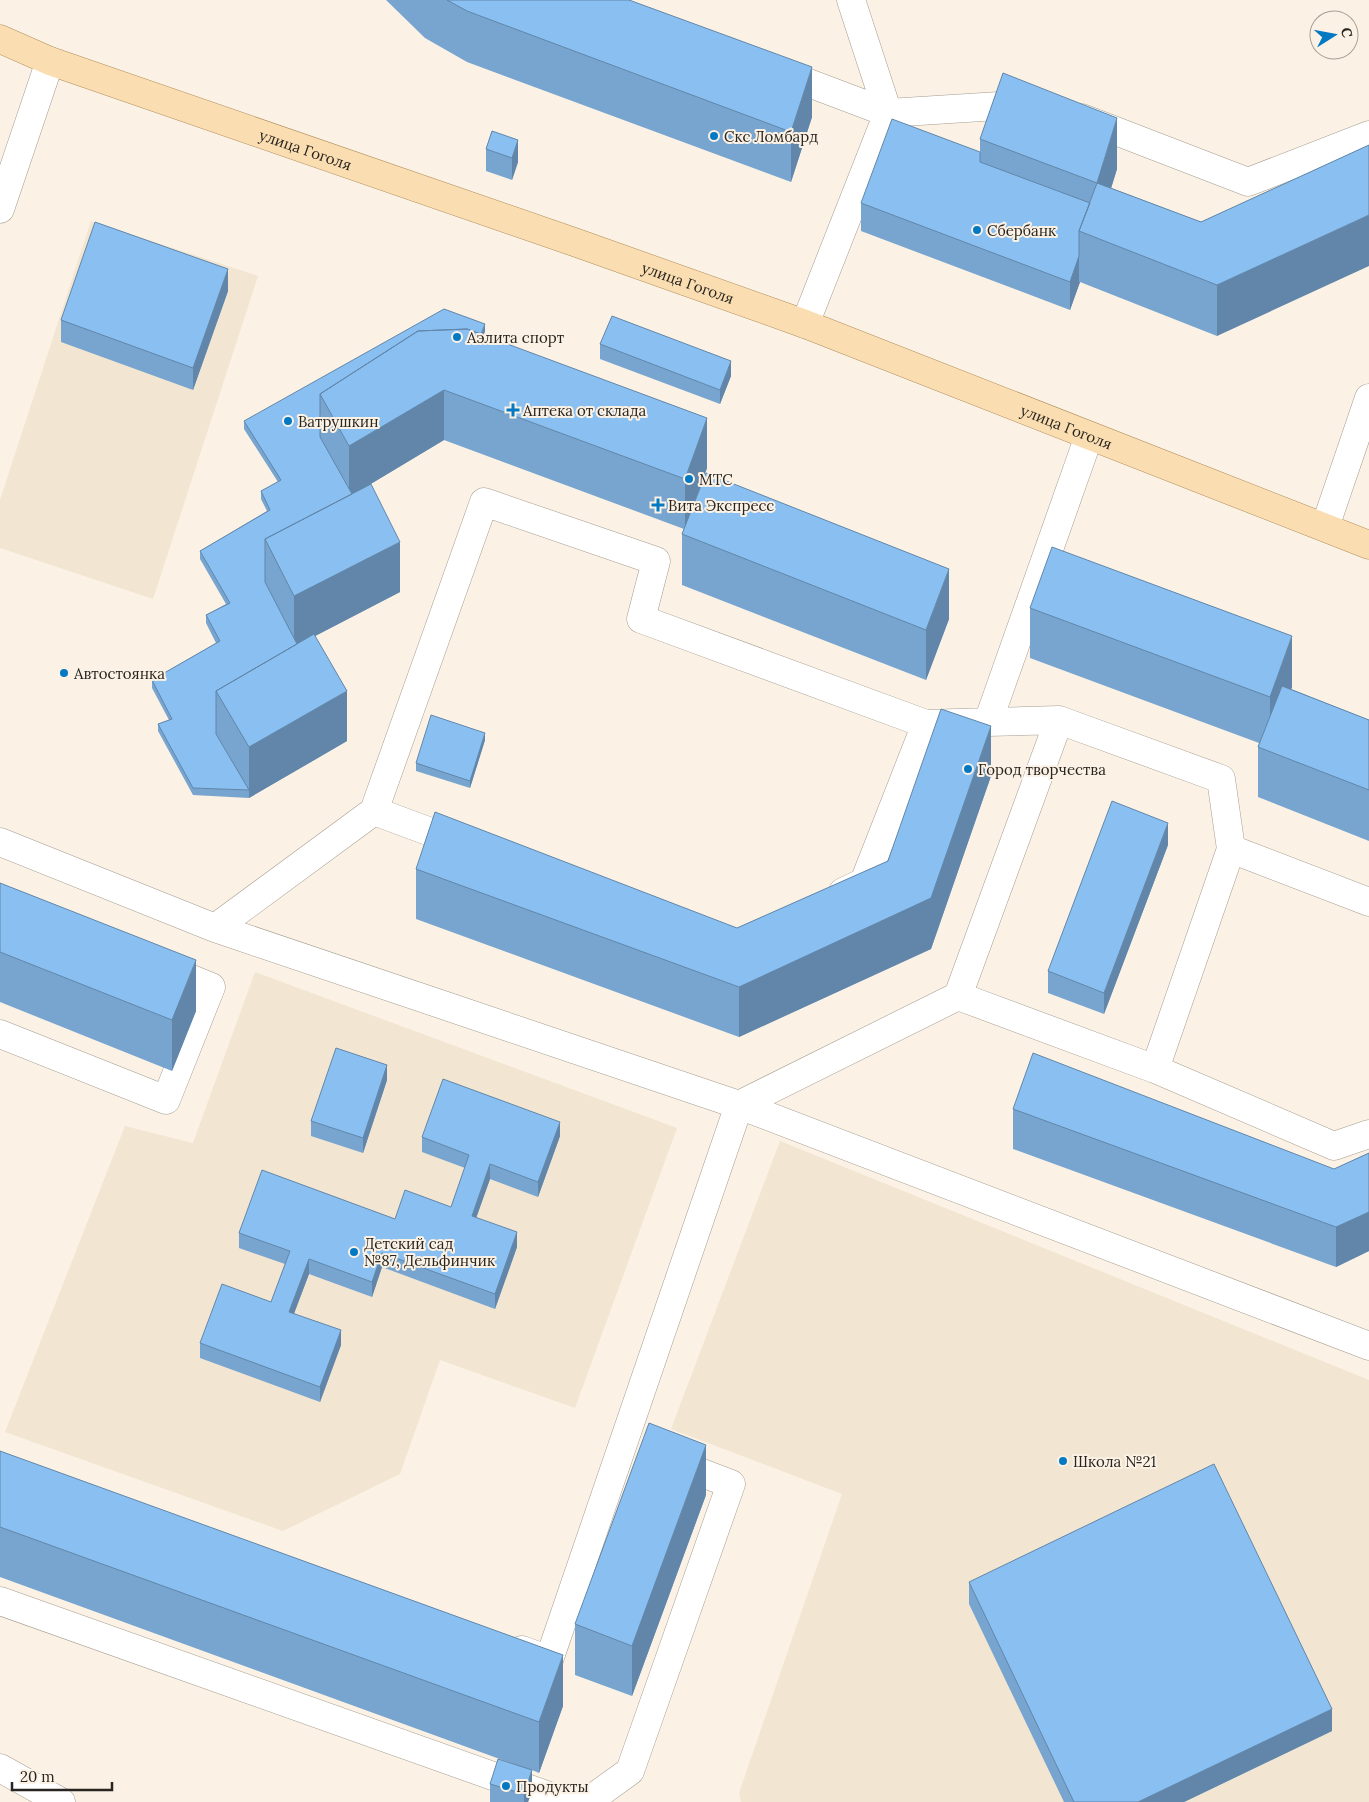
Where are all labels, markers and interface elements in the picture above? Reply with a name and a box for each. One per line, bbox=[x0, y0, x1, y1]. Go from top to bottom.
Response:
north arrow bbox=[1309, 10, 1359, 60]
text: С bbox=[1337, 26, 1357, 39]
street label: улица Гоголя bbox=[257, 125, 354, 174]
place label: Скс Ломбард bbox=[724, 127, 818, 146]
marker: Скс Ломбард bbox=[708, 130, 720, 142]
place label: Сбербанк bbox=[987, 221, 1056, 240]
marker: Сбербанк bbox=[971, 224, 983, 236]
street label: улица Гоголя bbox=[639, 257, 737, 308]
place label: Аэлита спорт bbox=[466, 328, 565, 347]
marker: Аэлита спорт bbox=[451, 331, 463, 343]
street label: улица Гоголя bbox=[1018, 400, 1115, 453]
place label: Аптека от склада bbox=[522, 401, 647, 420]
marker: Аптека от склада bbox=[507, 404, 519, 416]
place label: Ватрушкин bbox=[298, 412, 379, 431]
marker: Ватрушкин bbox=[282, 415, 294, 427]
place label: МТС bbox=[699, 470, 733, 489]
marker: МТС bbox=[683, 473, 695, 485]
place label: Вита Экспресс bbox=[668, 496, 774, 515]
marker: Вита Экспресс bbox=[652, 499, 664, 511]
place label: Автостоянка bbox=[73, 664, 165, 683]
marker: Автостоянка bbox=[58, 667, 70, 679]
place label: Город творчества bbox=[978, 760, 1106, 779]
marker: Город творчества bbox=[962, 763, 974, 775]
place label: Детский сад №87, Дельфинчик bbox=[364, 1234, 495, 1270]
marker: Детский сад №87, Дельфинчик bbox=[348, 1246, 360, 1258]
place label: Школа №21 bbox=[1073, 1452, 1156, 1471]
marker: Школа №21 bbox=[1057, 1455, 1069, 1467]
scale bar bbox=[12, 1760, 112, 1792]
text: 20 m bbox=[20, 1767, 55, 1786]
place label: Продукты bbox=[516, 1777, 589, 1796]
marker: Продукты bbox=[500, 1780, 512, 1792]

